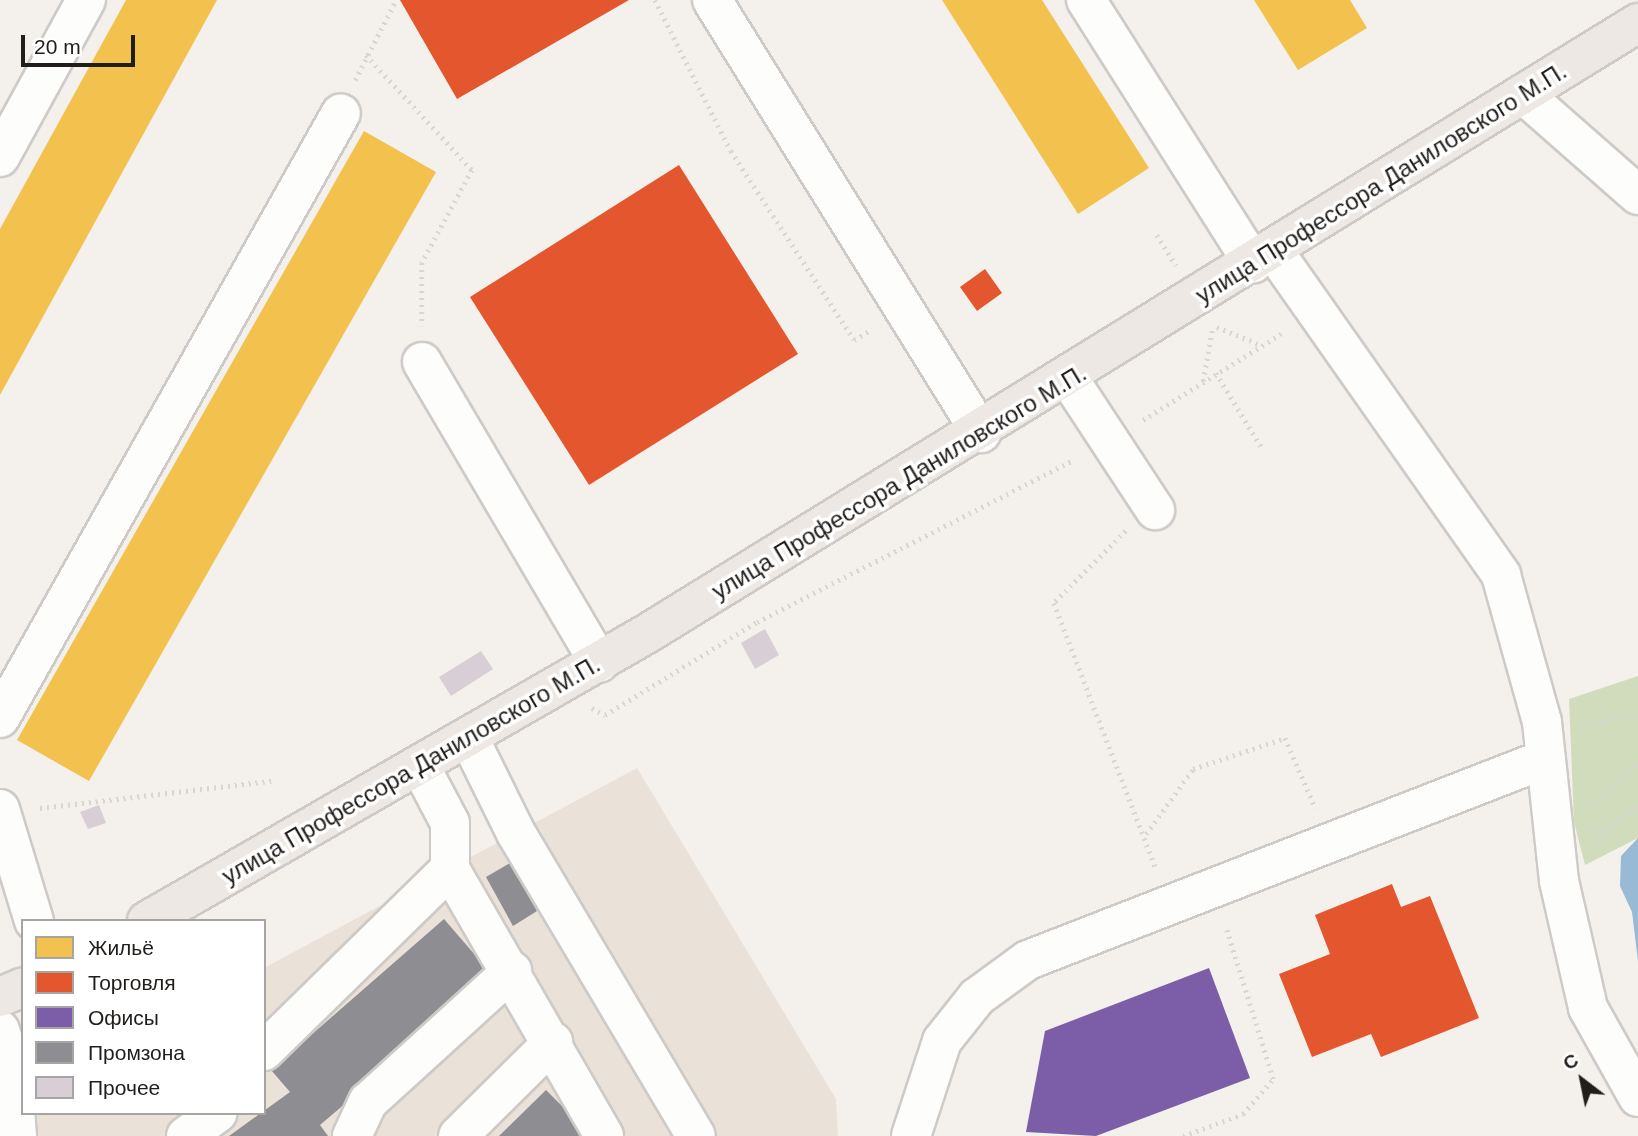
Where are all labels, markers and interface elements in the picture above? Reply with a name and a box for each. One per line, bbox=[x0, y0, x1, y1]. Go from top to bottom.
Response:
scale bar bbox=[24, 21, 138, 65]
text: 20 m bbox=[34, 35, 81, 58]
street label: улица Профессора Даниловского М.П. bbox=[1190, 56, 1572, 310]
street label: улица Профессора Даниловского М.П. bbox=[706, 358, 1092, 606]
street label: улица Профессора Даниловского М.П. bbox=[217, 650, 605, 890]
legend bbox=[21, 919, 266, 1115]
text: Жильё bbox=[88, 936, 154, 959]
text: Торговля bbox=[88, 971, 176, 994]
text: Офисы bbox=[88, 1006, 159, 1029]
text: Промзона bbox=[88, 1041, 185, 1064]
north arrow bbox=[1547, 1045, 1617, 1115]
text: С bbox=[1559, 1049, 1582, 1074]
text: Прочее bbox=[88, 1076, 160, 1099]

